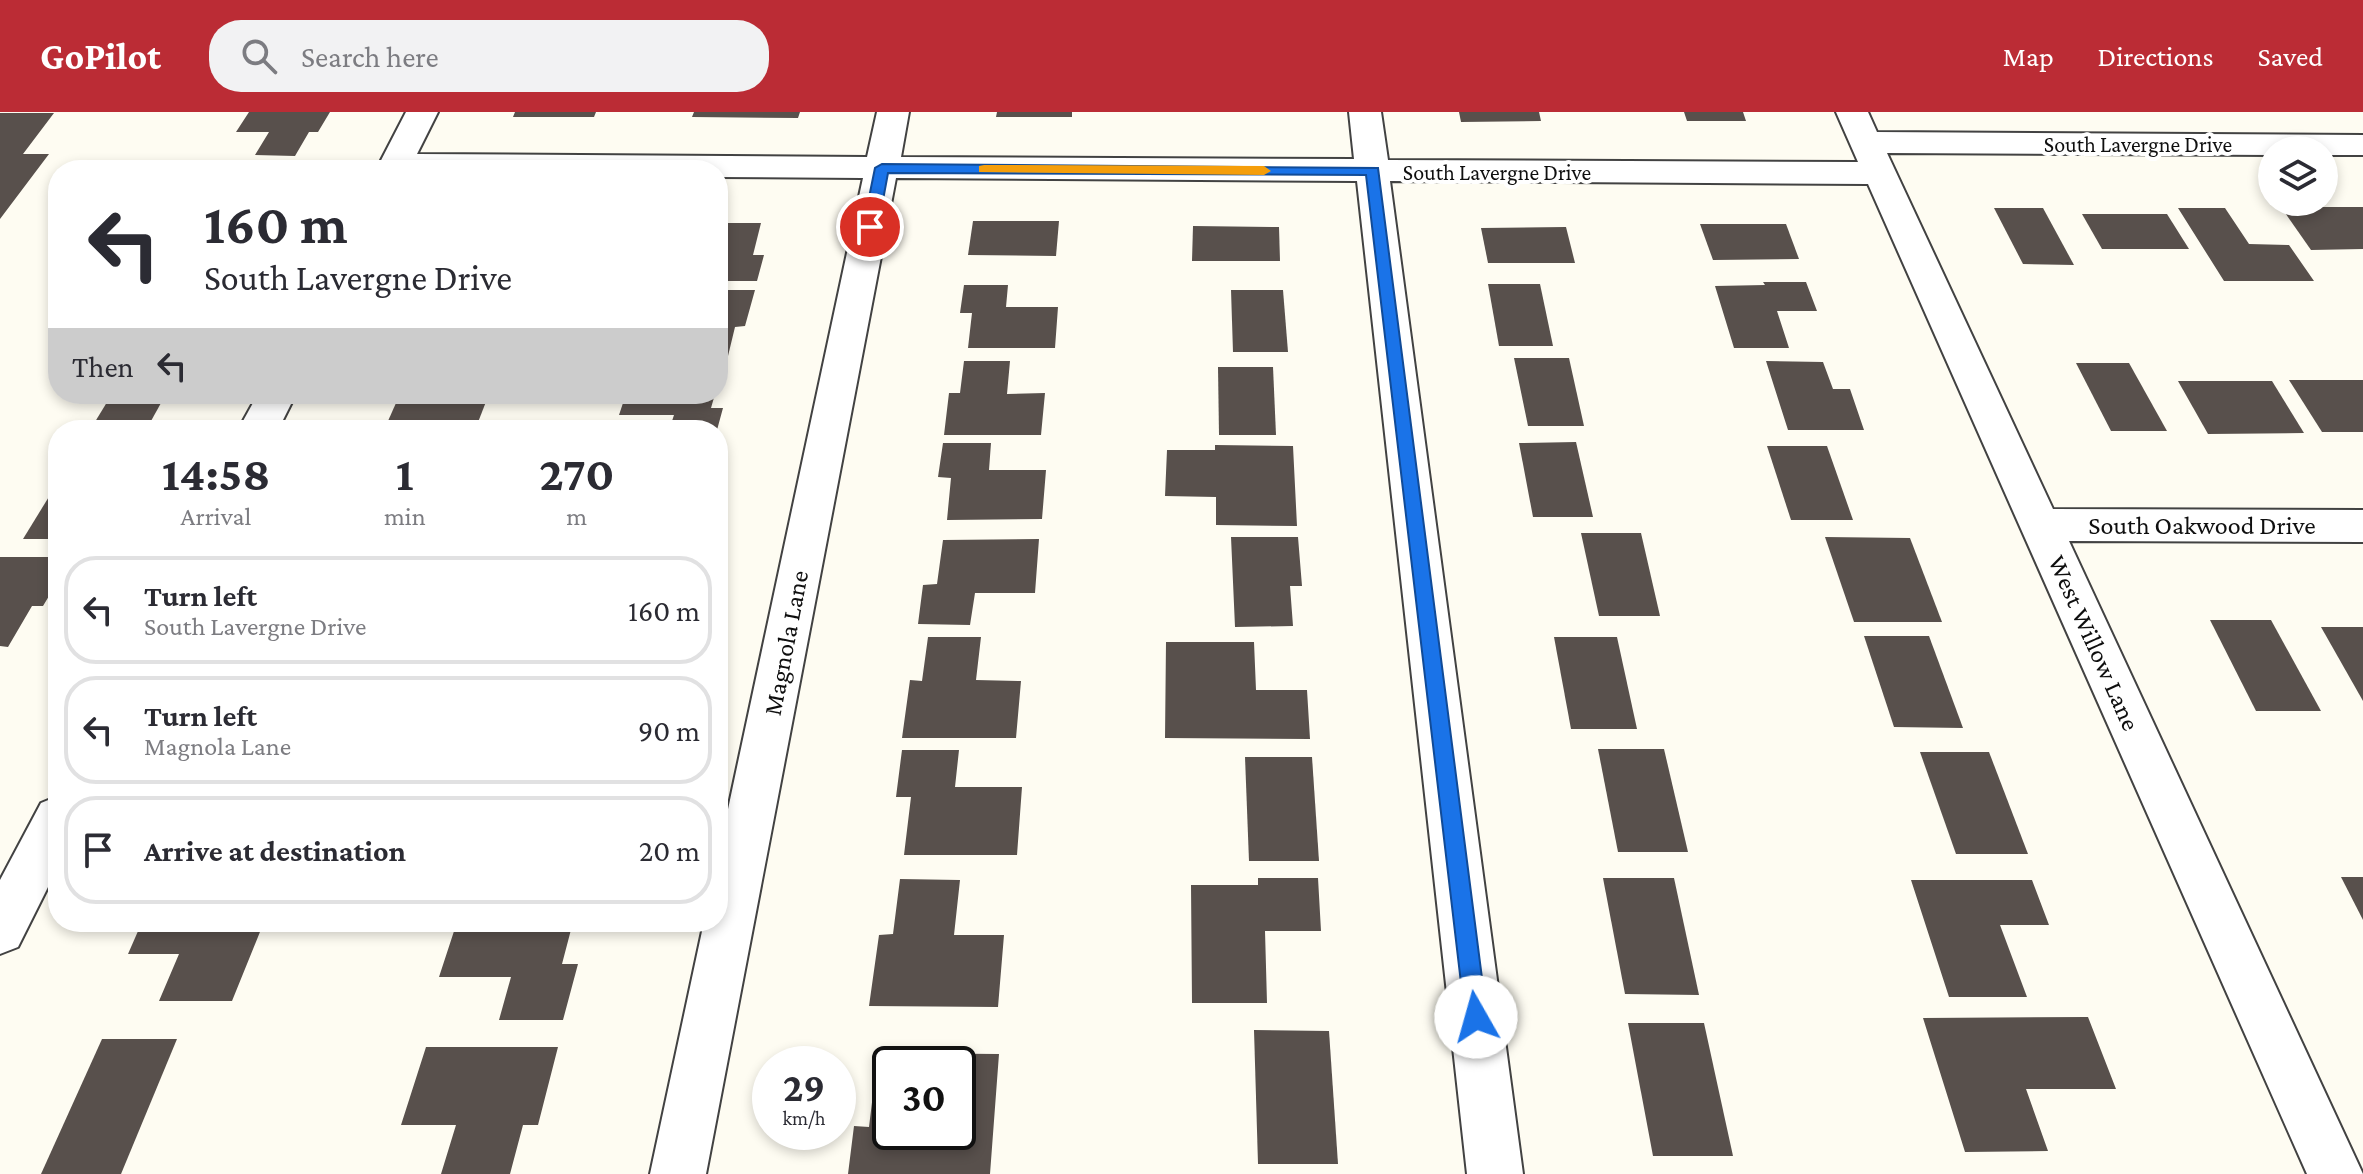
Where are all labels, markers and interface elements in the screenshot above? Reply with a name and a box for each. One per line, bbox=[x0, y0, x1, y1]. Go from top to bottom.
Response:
search box bbox=[209, 20, 769, 92]
icon: search bbox=[237, 34, 281, 78]
text: GoPilot bbox=[40, 35, 161, 77]
text: Search here bbox=[301, 40, 439, 73]
text: Map bbox=[2003, 41, 2054, 72]
text: Directions bbox=[2098, 41, 2213, 72]
text: Saved bbox=[2257, 41, 2323, 72]
street label: South Lavergne Drive bbox=[2044, 132, 2232, 157]
map controls bbox=[2258, 136, 2338, 216]
button: layers bbox=[2258, 136, 2338, 216]
street label: South Lavergne Drive bbox=[1403, 160, 1591, 185]
icon: left bbox=[72, 192, 176, 296]
text: 160 m bbox=[204, 193, 348, 255]
pin bbox=[836, 193, 904, 261]
icon: arrive bbox=[848, 205, 892, 249]
text: South Lavergne Drive bbox=[204, 258, 512, 298]
icon: left bbox=[150, 344, 194, 388]
text: Then bbox=[72, 350, 134, 383]
text: 14:58 bbox=[162, 447, 270, 500]
text: 1 bbox=[396, 447, 414, 500]
text: 270 bbox=[539, 447, 614, 500]
text: Arrival bbox=[181, 502, 251, 531]
text: min bbox=[384, 502, 426, 531]
text: m bbox=[566, 502, 587, 531]
street label: South Oakwood Drive bbox=[2088, 511, 2316, 540]
street label: West Willow Lane bbox=[2042, 551, 2146, 735]
street label: Magnola Lane bbox=[758, 568, 814, 718]
text: Turn left bbox=[144, 579, 257, 612]
icon: left bbox=[76, 588, 120, 632]
text: 160 m bbox=[628, 594, 700, 627]
text: South Lavergne Drive bbox=[144, 612, 367, 641]
text: Turn left bbox=[144, 699, 257, 732]
icon: left bbox=[76, 708, 120, 752]
text: 90 m bbox=[638, 714, 700, 747]
text: Magnola Lane bbox=[144, 732, 291, 761]
icon: arrive bbox=[76, 828, 120, 872]
text: Arrive at destination bbox=[144, 834, 406, 867]
text: 20 m bbox=[639, 834, 700, 867]
position arrow bbox=[1434, 975, 1518, 1059]
speed limit sign: 30 bbox=[872, 1046, 976, 1150]
text: 29 bbox=[783, 1065, 825, 1110]
text: km/h bbox=[782, 1107, 826, 1129]

